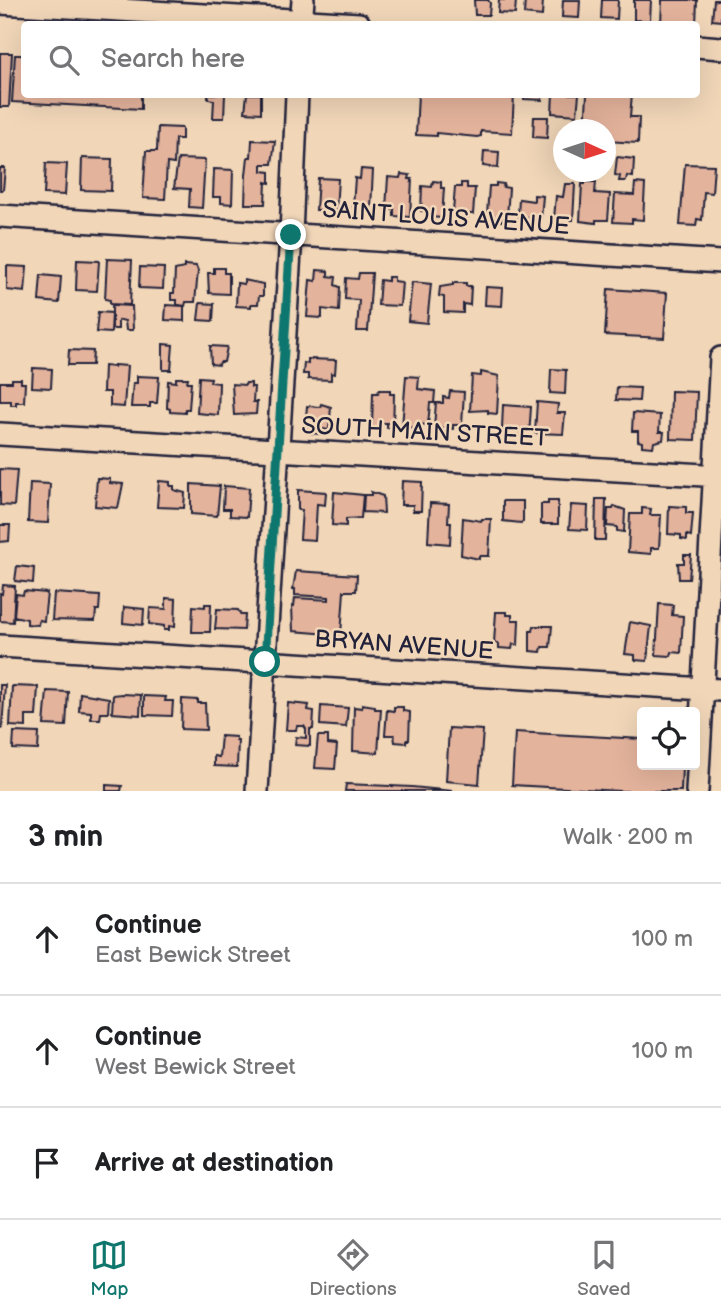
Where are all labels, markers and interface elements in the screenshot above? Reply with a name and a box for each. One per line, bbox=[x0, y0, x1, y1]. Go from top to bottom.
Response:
search box bbox=[21, 21, 700, 98]
icon: search bbox=[45, 41, 83, 79]
text: Search here bbox=[101, 44, 245, 75]
north arrow bbox=[553, 119, 616, 182]
street label: SAINT LOUIS AVENUE bbox=[321, 195, 571, 241]
route end bbox=[275, 219, 306, 250]
street label: SOUTH MAIN STREET bbox=[301, 411, 550, 453]
street label: BRYAN AVENUE bbox=[314, 624, 494, 666]
route start bbox=[249, 646, 280, 677]
map controls bbox=[637, 707, 700, 770]
button: locate bbox=[637, 707, 700, 770]
text: 3 min bbox=[28, 819, 103, 855]
text: Walk · 200 m bbox=[563, 823, 693, 851]
text: Continue bbox=[95, 910, 202, 941]
icon: ahead bbox=[28, 920, 66, 958]
text: 100 m bbox=[632, 925, 693, 953]
text: East Bewick Street bbox=[95, 941, 290, 969]
text: Continue bbox=[95, 1022, 202, 1053]
icon: ahead bbox=[28, 1032, 66, 1070]
text: 100 m bbox=[632, 1037, 693, 1065]
text: West Bewick Street bbox=[95, 1053, 296, 1081]
icon: arrive bbox=[28, 1144, 66, 1182]
text: Arrive at destination bbox=[95, 1148, 334, 1179]
tab: Map bbox=[90, 1236, 129, 1301]
tab: Directions bbox=[309, 1236, 397, 1301]
tab: Saved bbox=[577, 1236, 631, 1301]

